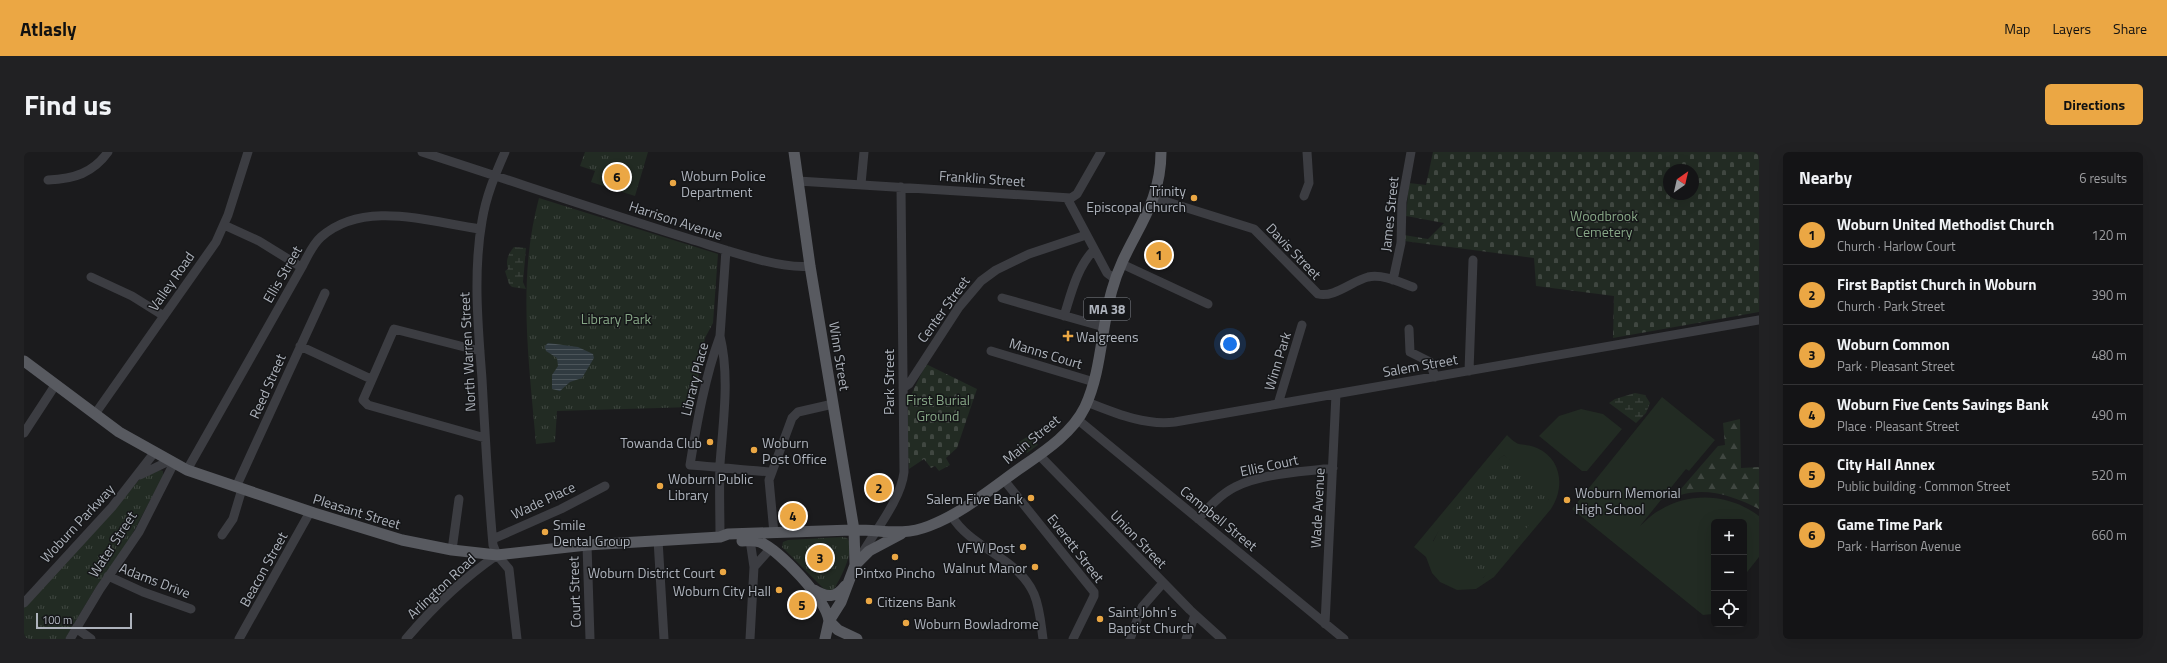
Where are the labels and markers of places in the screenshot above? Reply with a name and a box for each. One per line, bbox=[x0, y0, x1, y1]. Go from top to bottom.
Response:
pin: 6 bbox=[604, 162, 630, 192]
place label: Woburn Police Department bbox=[681, 165, 766, 202]
marker: Woburn Police Department bbox=[668, 178, 678, 188]
place label: Trinity Episcopal Church bbox=[1086, 180, 1186, 217]
marker: Trinity Episcopal Church bbox=[1189, 193, 1199, 203]
pin: 1 bbox=[1146, 240, 1172, 270]
place label: Walgreens bbox=[1076, 326, 1139, 347]
marker: Walgreens bbox=[1063, 331, 1073, 341]
place label: Towanda Club bbox=[620, 432, 702, 453]
place label: Woburn Post Office bbox=[762, 432, 827, 469]
marker: Towanda Club bbox=[705, 437, 715, 447]
marker: Woburn Post Office bbox=[749, 445, 759, 455]
place label: Woburn Public Library bbox=[668, 468, 753, 505]
pin: 2 bbox=[866, 473, 892, 503]
marker: Woburn Public Library bbox=[655, 481, 665, 491]
place label: Woburn Memorial High School bbox=[1575, 482, 1681, 519]
place label: Salem Five Bank bbox=[926, 488, 1023, 509]
marker: Salem Five Bank bbox=[1026, 493, 1036, 503]
marker: Woburn Memorial High School bbox=[1562, 495, 1572, 505]
pin: 4 bbox=[780, 501, 806, 531]
place label: Smile Dental Group bbox=[553, 514, 630, 551]
marker: Smile Dental Group bbox=[540, 527, 550, 537]
place label: VFW Post bbox=[957, 537, 1015, 558]
marker: VFW Post bbox=[1018, 542, 1028, 552]
pin: 3 bbox=[807, 543, 833, 573]
marker: Pintxo Pincho bbox=[890, 552, 900, 562]
place label: Walnut Manor bbox=[943, 557, 1027, 578]
place label: Woburn District Court bbox=[588, 562, 715, 583]
place label: Pintxo Pincho bbox=[855, 562, 935, 583]
marker: Walnut Manor bbox=[1030, 562, 1040, 572]
marker: Woburn District Court bbox=[718, 567, 728, 577]
place label: Woburn City Hall bbox=[673, 580, 771, 601]
marker: Woburn City Hall bbox=[774, 585, 784, 595]
pin: 5 bbox=[789, 590, 815, 620]
place label: Citizens Bank bbox=[877, 591, 956, 612]
marker: Citizens Bank bbox=[864, 596, 874, 606]
place label: Saint John's Baptist Church bbox=[1108, 601, 1194, 638]
place label: Woburn Bowladrome bbox=[914, 613, 1039, 634]
marker: Saint John's Baptist Church bbox=[1095, 614, 1105, 624]
marker: Woburn Bowladrome bbox=[901, 618, 911, 628]

